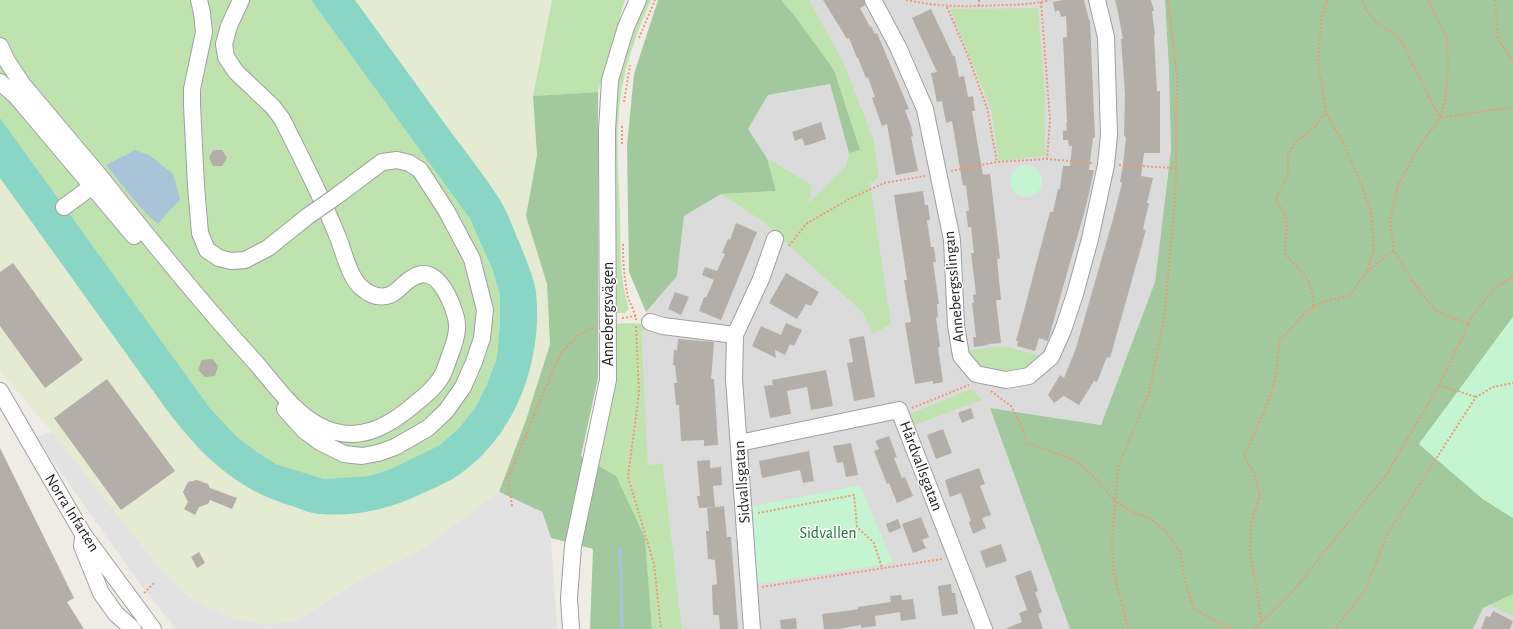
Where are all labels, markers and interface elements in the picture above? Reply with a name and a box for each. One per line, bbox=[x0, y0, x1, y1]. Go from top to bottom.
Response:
street label: Annebergsslingan bbox=[940, 230, 968, 344]
street label: Annebergsvägen bbox=[598, 262, 618, 366]
street label: Hårdvallsgatan bbox=[895, 418, 947, 514]
street label: Sidvallsgatan bbox=[730, 440, 754, 524]
street label: Norra Infarten bbox=[40, 470, 104, 556]
park label: Sidvallen bbox=[799, 523, 857, 543]

